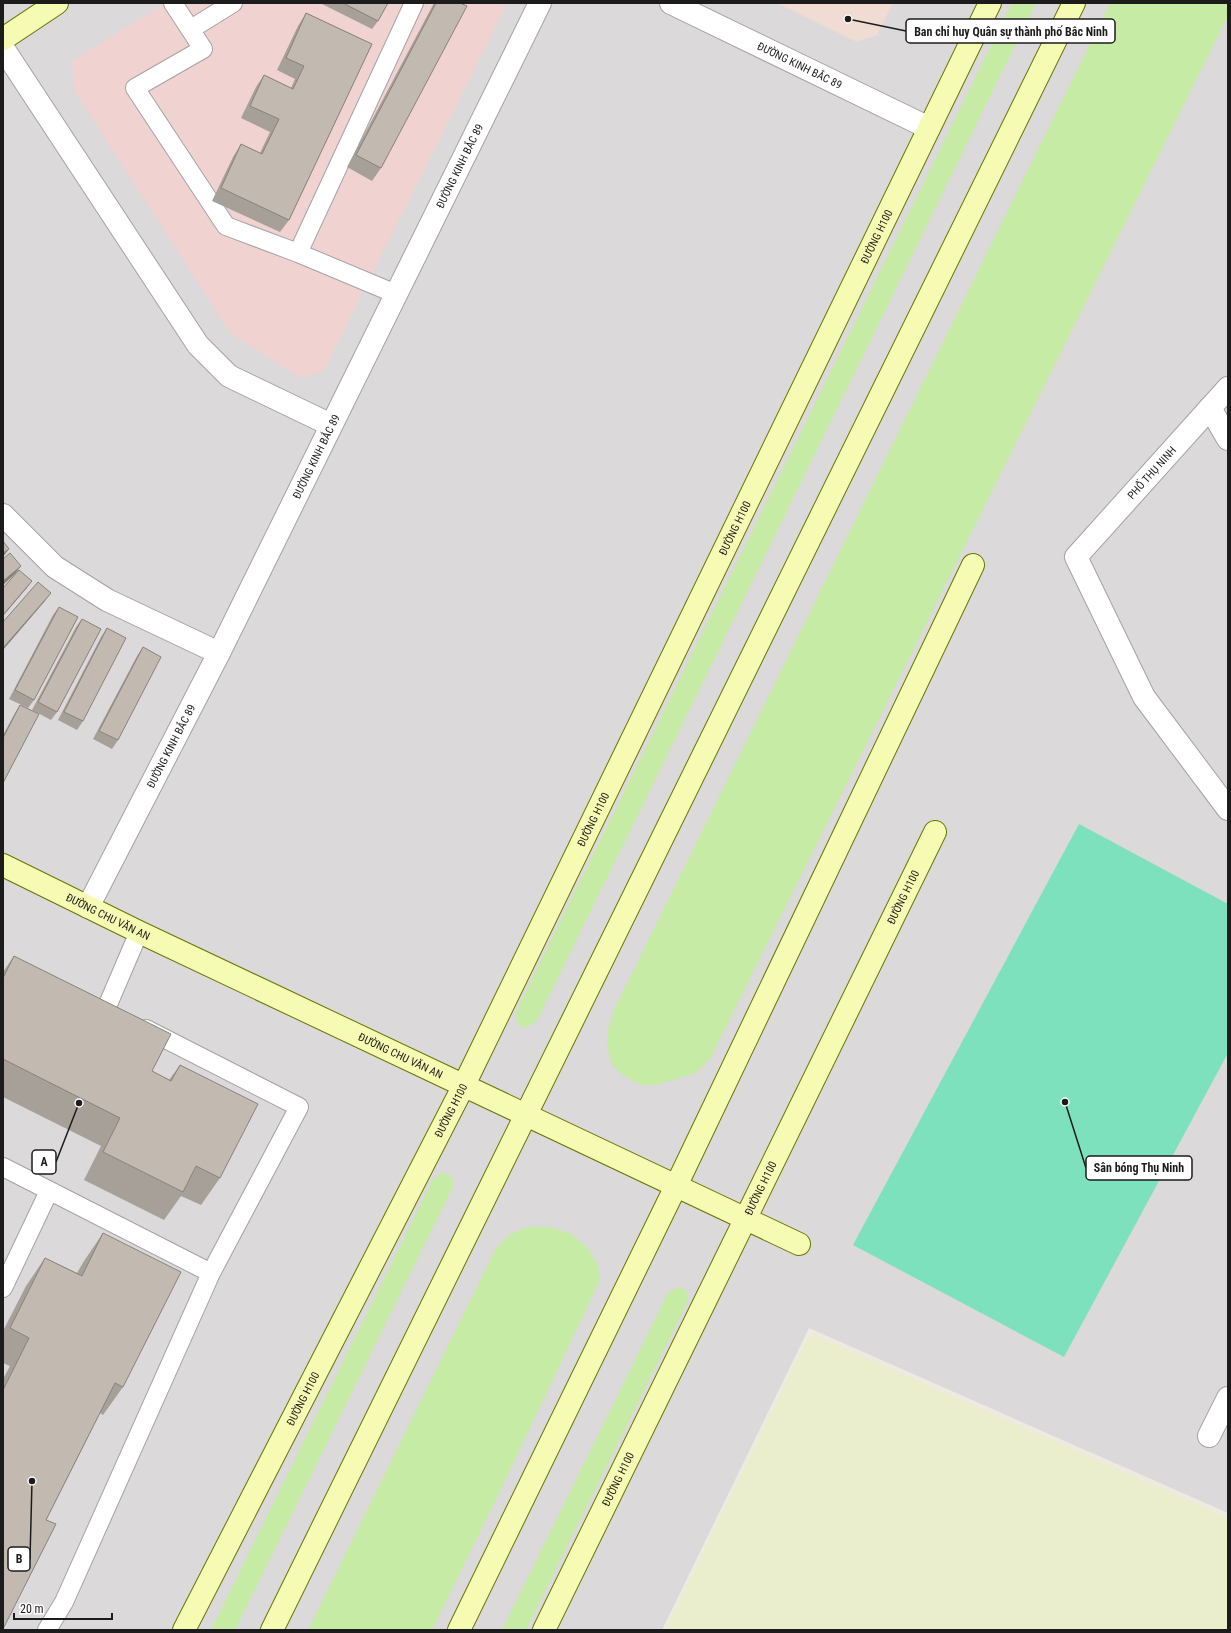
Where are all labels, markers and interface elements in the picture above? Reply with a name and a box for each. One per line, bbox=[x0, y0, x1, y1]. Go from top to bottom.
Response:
callout: Ban chỉ huy Quân sự thành phố Bắc Ninh bbox=[906, 19, 1115, 43]
text: Ban chỉ huy Quân sự thành phố Bắc Ninh bbox=[914, 25, 1108, 39]
street label: ĐƯỜNG KINH BẮC 89 bbox=[755, 39, 844, 91]
street label: ĐƯỜNG KINH BẮC 89 bbox=[433, 122, 486, 210]
street label: ĐƯỜNG H100 bbox=[858, 207, 895, 266]
street label: ĐƯỜNG KINH BẮC 89 bbox=[290, 412, 342, 501]
street label: PHỐ THỤ NINH bbox=[1124, 443, 1179, 502]
street label: ĐƯỜNG H100 bbox=[716, 499, 753, 557]
street label: ĐƯỜNG KINH BẮC 89 bbox=[144, 702, 198, 790]
street label: ĐƯỜNG H100 bbox=[574, 790, 612, 849]
street label: ĐƯỜNG H100 bbox=[884, 868, 922, 926]
street label: ĐƯỜNG CHU VĂN AN bbox=[64, 891, 152, 943]
street label: ĐƯỜNG CHU VĂN AN bbox=[356, 1030, 445, 1081]
street label: ĐƯỜNG H100 bbox=[432, 1081, 470, 1140]
callout: A bbox=[32, 1150, 56, 1174]
text: A bbox=[40, 1155, 48, 1169]
callout: Sân bóng Thụ Ninh bbox=[1086, 1156, 1192, 1180]
street label: ĐƯỜNG H100 bbox=[742, 1159, 779, 1217]
text: Sân bóng Thụ Ninh bbox=[1094, 1161, 1184, 1175]
street label: ĐƯỜNG H100 bbox=[284, 1370, 322, 1428]
street label: ĐƯỜNG H100 bbox=[599, 1450, 637, 1508]
callout: B bbox=[8, 1547, 30, 1571]
text: B bbox=[16, 1552, 23, 1566]
scale bar bbox=[14, 1595, 112, 1621]
text: 20 m bbox=[20, 1602, 44, 1616]

